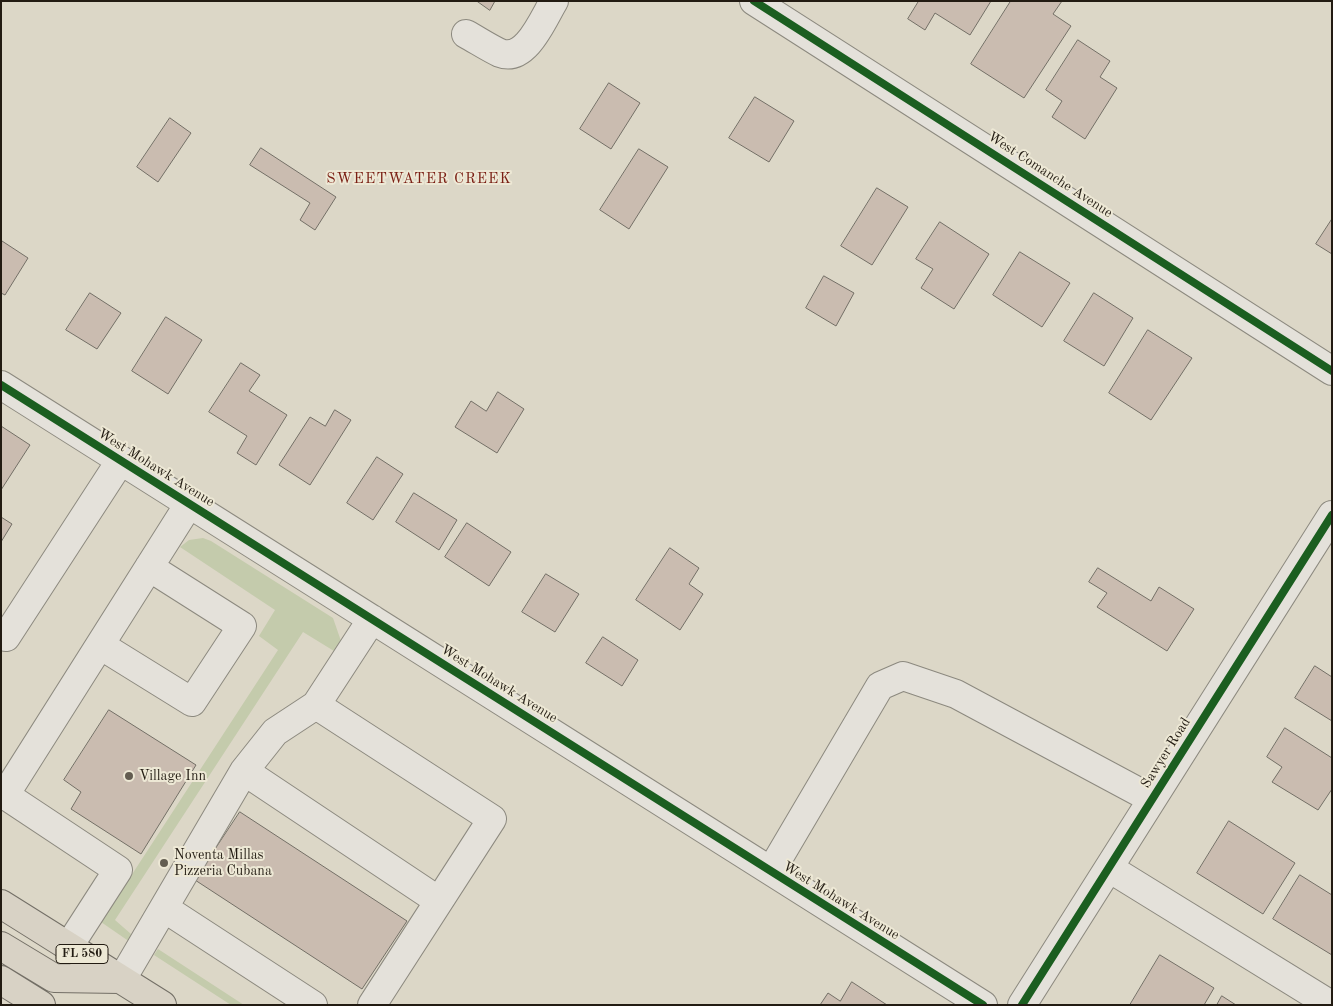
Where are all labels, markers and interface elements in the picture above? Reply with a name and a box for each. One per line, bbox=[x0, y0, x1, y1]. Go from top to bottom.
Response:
street label: West Comanche Avenue bbox=[984, 128, 1116, 222]
district label: SWEETWATER CREEK bbox=[324, 170, 514, 188]
street label: West Mohawk Avenue bbox=[95, 425, 217, 511]
street label: West Mohawk Avenue bbox=[438, 641, 560, 727]
street label: Sawyer Road bbox=[1138, 715, 1194, 791]
place label: Village Inn bbox=[139, 768, 206, 784]
marker: Village Inn bbox=[123, 770, 135, 782]
place label: Noventa Millas Pizzeria Cubana bbox=[174, 847, 272, 880]
marker: Noventa Millas Pizzeria Cubana bbox=[158, 857, 170, 869]
street label: West Mohawk Avenue bbox=[780, 858, 902, 944]
road number: FL 580 bbox=[56, 944, 108, 964]

